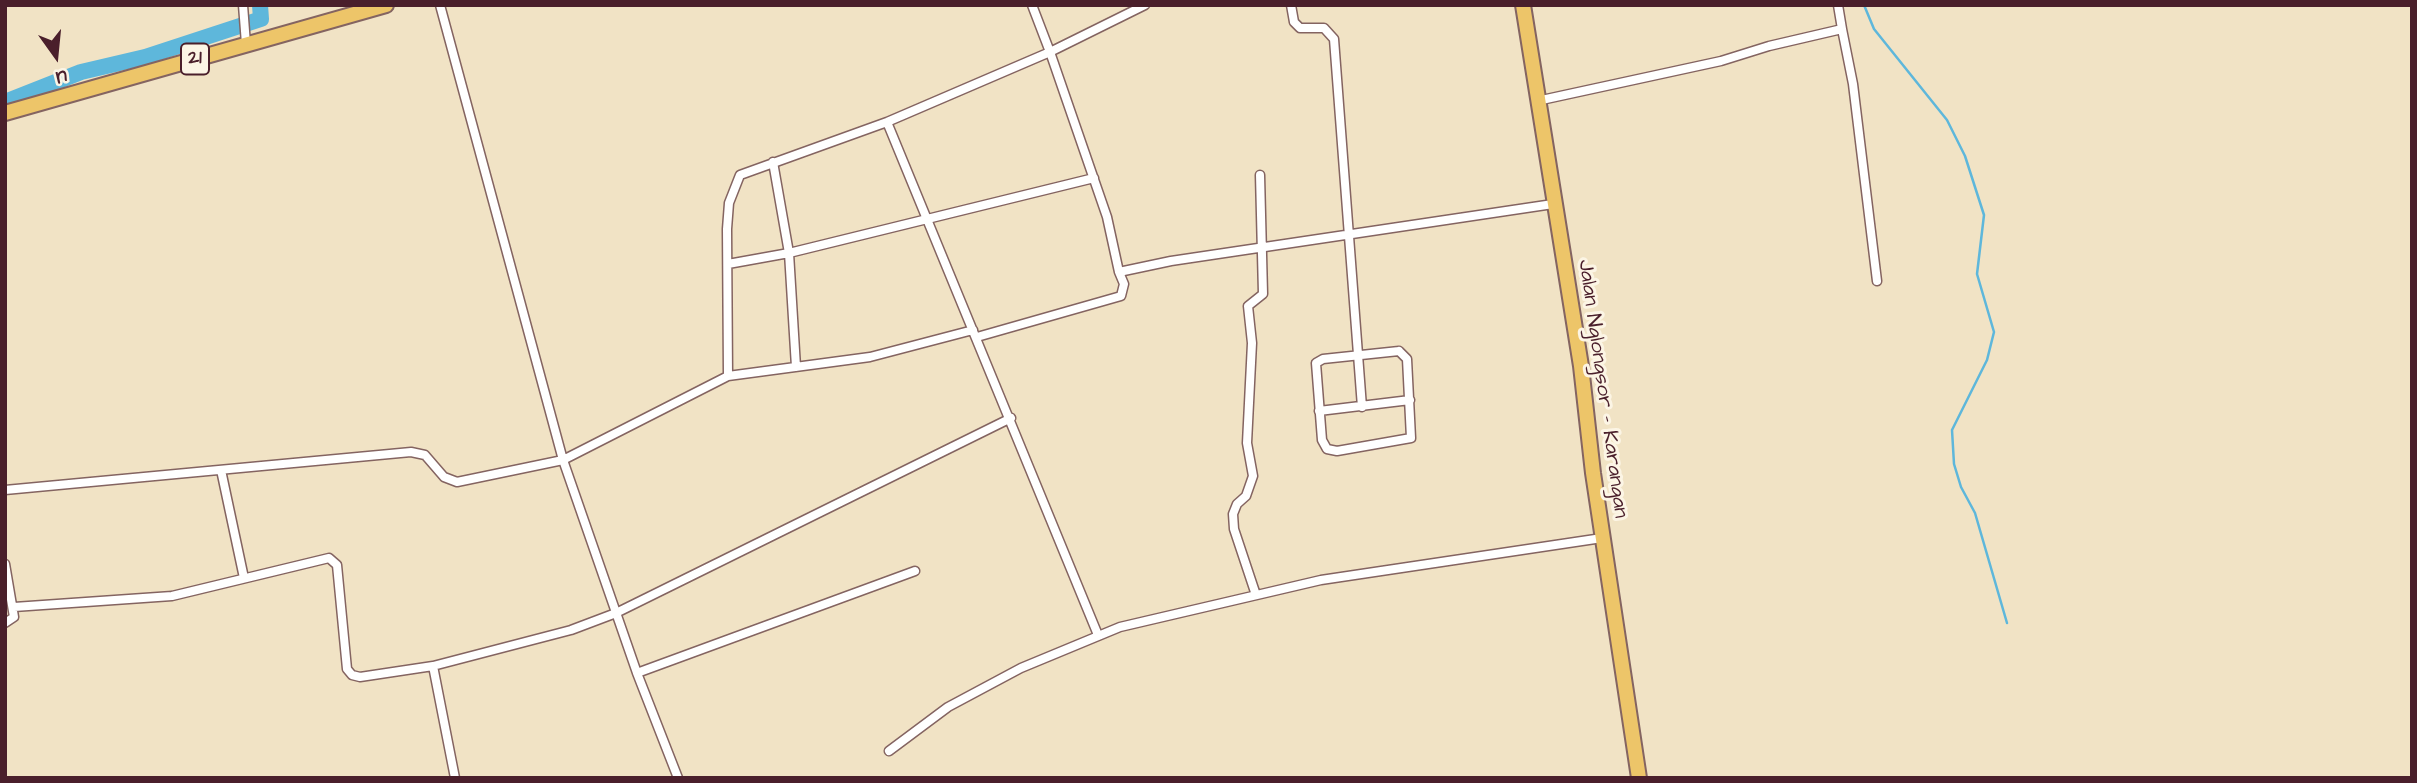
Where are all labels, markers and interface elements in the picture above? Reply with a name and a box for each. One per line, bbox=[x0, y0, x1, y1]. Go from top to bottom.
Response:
north arrow bbox=[21, 21, 91, 91]
road number: 21 bbox=[181, 44, 209, 74]
text: U bbox=[53, 62, 70, 91]
street label: Jalan Nglongsor - Karangan bbox=[1571, 258, 1633, 520]

